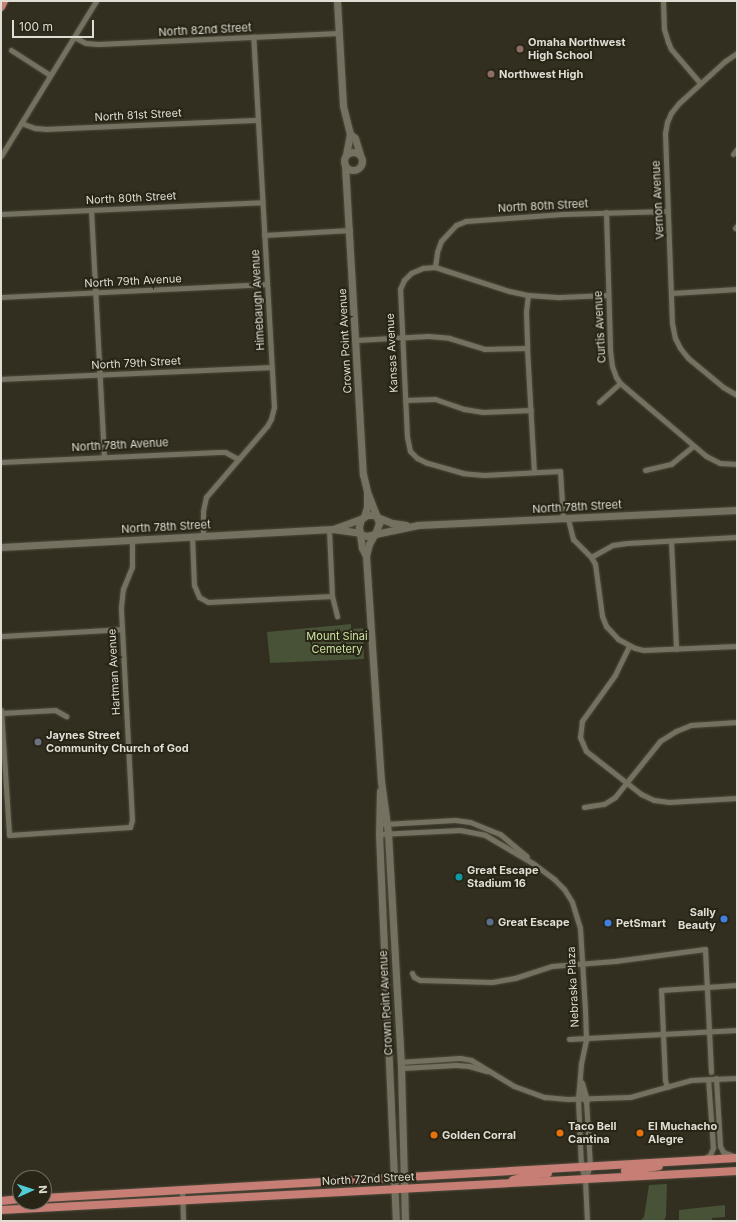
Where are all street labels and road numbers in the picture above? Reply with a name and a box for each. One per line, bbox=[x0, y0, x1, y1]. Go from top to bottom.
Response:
street label: North 82nd Street bbox=[158, 21, 252, 39]
street label: North 81st Street bbox=[94, 106, 182, 124]
street label: Vernon Avenue bbox=[649, 160, 667, 240]
street label: North 80th Street bbox=[85, 189, 177, 207]
street label: North 80th Street bbox=[497, 197, 589, 215]
street label: Himebaugh Avenue bbox=[249, 249, 267, 351]
street label: North 79th Avenue bbox=[84, 272, 182, 290]
street label: Crown Point Avenue bbox=[336, 288, 354, 394]
street label: Curtis Avenue bbox=[592, 290, 608, 364]
street label: Kansas Avenue bbox=[383, 313, 401, 393]
street label: North 79th Street bbox=[91, 354, 181, 372]
street label: North 78th Avenue bbox=[71, 436, 169, 454]
street label: North 78th Street bbox=[532, 498, 622, 516]
street label: North 78th Street bbox=[121, 518, 211, 536]
street label: Hartman Avenue bbox=[105, 629, 123, 715]
street label: Nebraska Plaza bbox=[564, 946, 582, 1028]
street label: Crown Point Avenue bbox=[377, 950, 395, 1056]
street label: North 72nd Street bbox=[321, 1170, 415, 1188]

